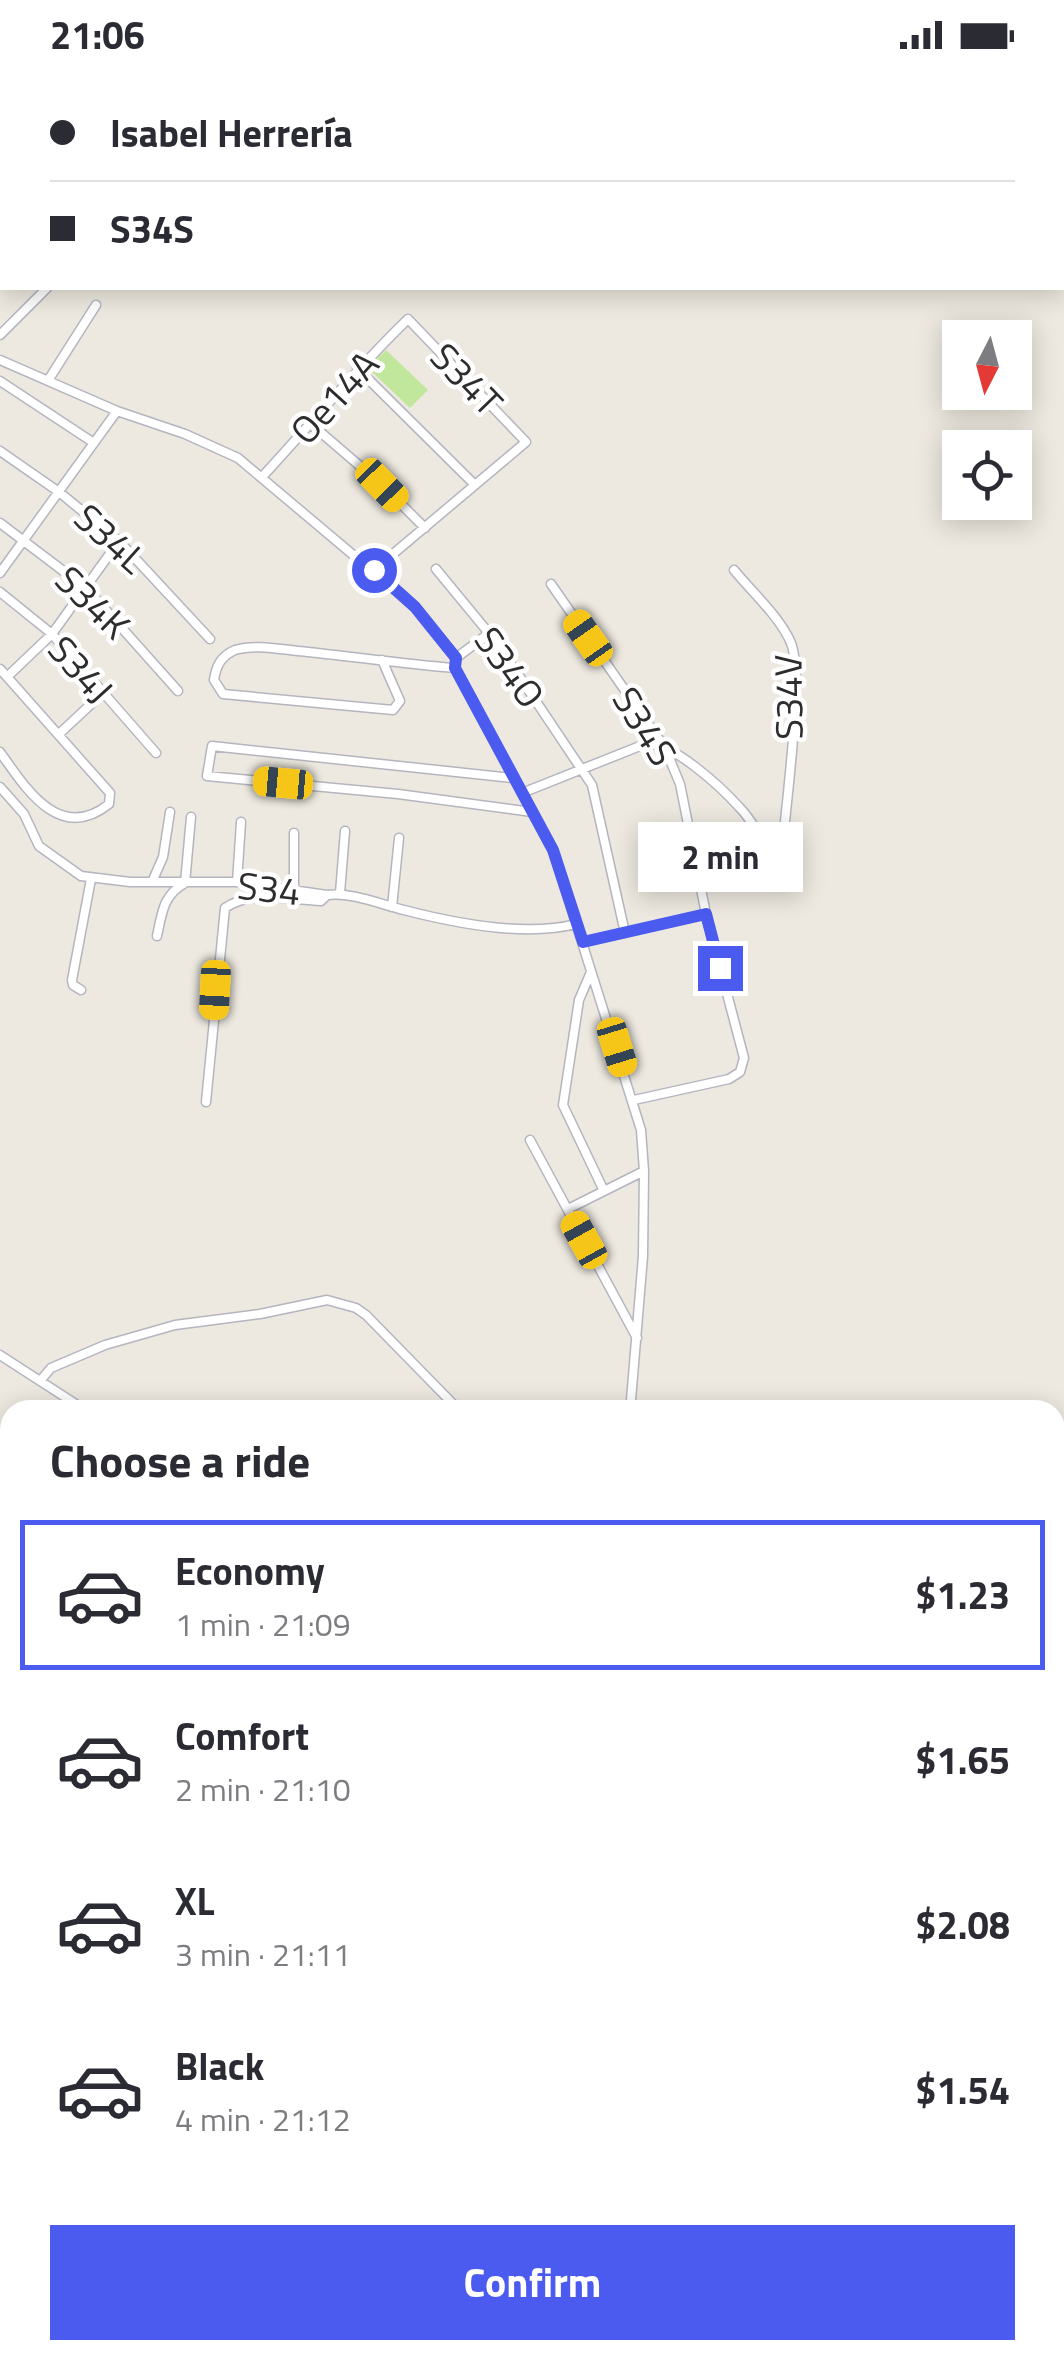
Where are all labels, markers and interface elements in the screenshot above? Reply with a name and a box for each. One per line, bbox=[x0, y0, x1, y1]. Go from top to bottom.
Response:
text: 21:06 bbox=[50, 6, 145, 64]
text: Isabel Herrería bbox=[110, 104, 353, 162]
text: S34S bbox=[110, 200, 194, 258]
north arrow bbox=[942, 320, 1032, 410]
map controls bbox=[942, 320, 1032, 520]
street label: S34T bbox=[417, 329, 517, 429]
street label: Oe14A bbox=[276, 337, 392, 457]
button: locate bbox=[942, 430, 1032, 520]
car bbox=[350, 453, 414, 517]
street label: S34L bbox=[61, 489, 161, 587]
route start bbox=[352, 548, 397, 593]
street label: S34K bbox=[42, 552, 144, 652]
car bbox=[559, 605, 617, 671]
street label: S34O bbox=[461, 614, 559, 720]
street label: S34J bbox=[35, 622, 127, 716]
street label: S34V bbox=[758, 654, 818, 740]
street label: S34S bbox=[598, 675, 692, 777]
car bbox=[252, 765, 314, 801]
callout: 2 min bbox=[638, 823, 802, 893]
text: 2 min bbox=[682, 833, 759, 881]
street label: S34 bbox=[235, 856, 303, 920]
route end bbox=[698, 946, 743, 991]
car bbox=[198, 959, 232, 1021]
car bbox=[594, 1014, 640, 1080]
car bbox=[556, 1206, 612, 1274]
text: Choose a ride bbox=[50, 1426, 310, 1494]
text: Economy bbox=[175, 1542, 325, 1600]
icon: car bbox=[55, 1550, 145, 1640]
text: $1.23 bbox=[915, 1566, 1010, 1624]
text: 1 min · 21:09 bbox=[175, 1600, 351, 1648]
text: Comfort bbox=[175, 1707, 309, 1765]
icon: car bbox=[55, 1715, 145, 1805]
text: $1.65 bbox=[915, 1731, 1010, 1789]
text: 2 min · 21:10 bbox=[175, 1765, 351, 1813]
text: XL bbox=[175, 1872, 215, 1930]
icon: car bbox=[55, 1880, 145, 1970]
text: $2.08 bbox=[915, 1896, 1010, 1954]
text: 3 min · 21:11 bbox=[175, 1930, 351, 1978]
text: Black bbox=[175, 2037, 264, 2095]
icon: car bbox=[55, 2045, 145, 2135]
text: $1.54 bbox=[915, 2061, 1010, 2119]
text: 4 min · 21:12 bbox=[175, 2095, 351, 2143]
button: Confirm bbox=[50, 2225, 1015, 2340]

